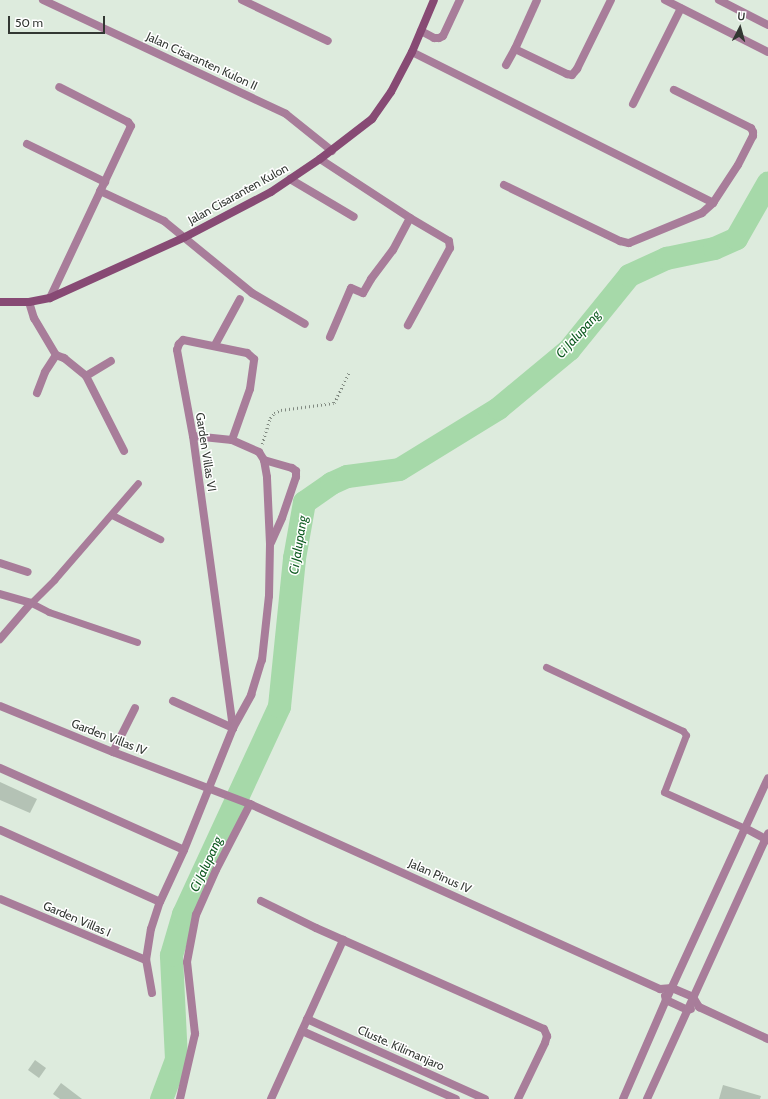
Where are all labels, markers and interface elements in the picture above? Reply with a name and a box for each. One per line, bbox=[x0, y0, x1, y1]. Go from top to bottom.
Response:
scale bar bbox=[10, 8, 107, 34]
north arrow bbox=[720, 8, 760, 48]
text: U bbox=[737, 9, 746, 23]
text: 50 m bbox=[15, 15, 43, 30]
street label: Jalan Cisaranten Kulon II bbox=[144, 29, 260, 93]
street label: Jalan Cisaranten Kulon bbox=[185, 160, 291, 228]
water label: Ci Jalupang bbox=[552, 307, 604, 361]
street label: Garden Villas VI bbox=[193, 412, 219, 492]
water label: Ci Jalupang bbox=[286, 515, 310, 575]
street label: Garden Villas IV bbox=[69, 716, 149, 758]
water label: Ci Jalupang bbox=[186, 834, 226, 894]
street label: Jalan Pinus IV bbox=[406, 856, 474, 896]
street label: Garden Villas I bbox=[41, 898, 113, 940]
street label: Cluste. Kilimanjaro bbox=[355, 1022, 447, 1074]

